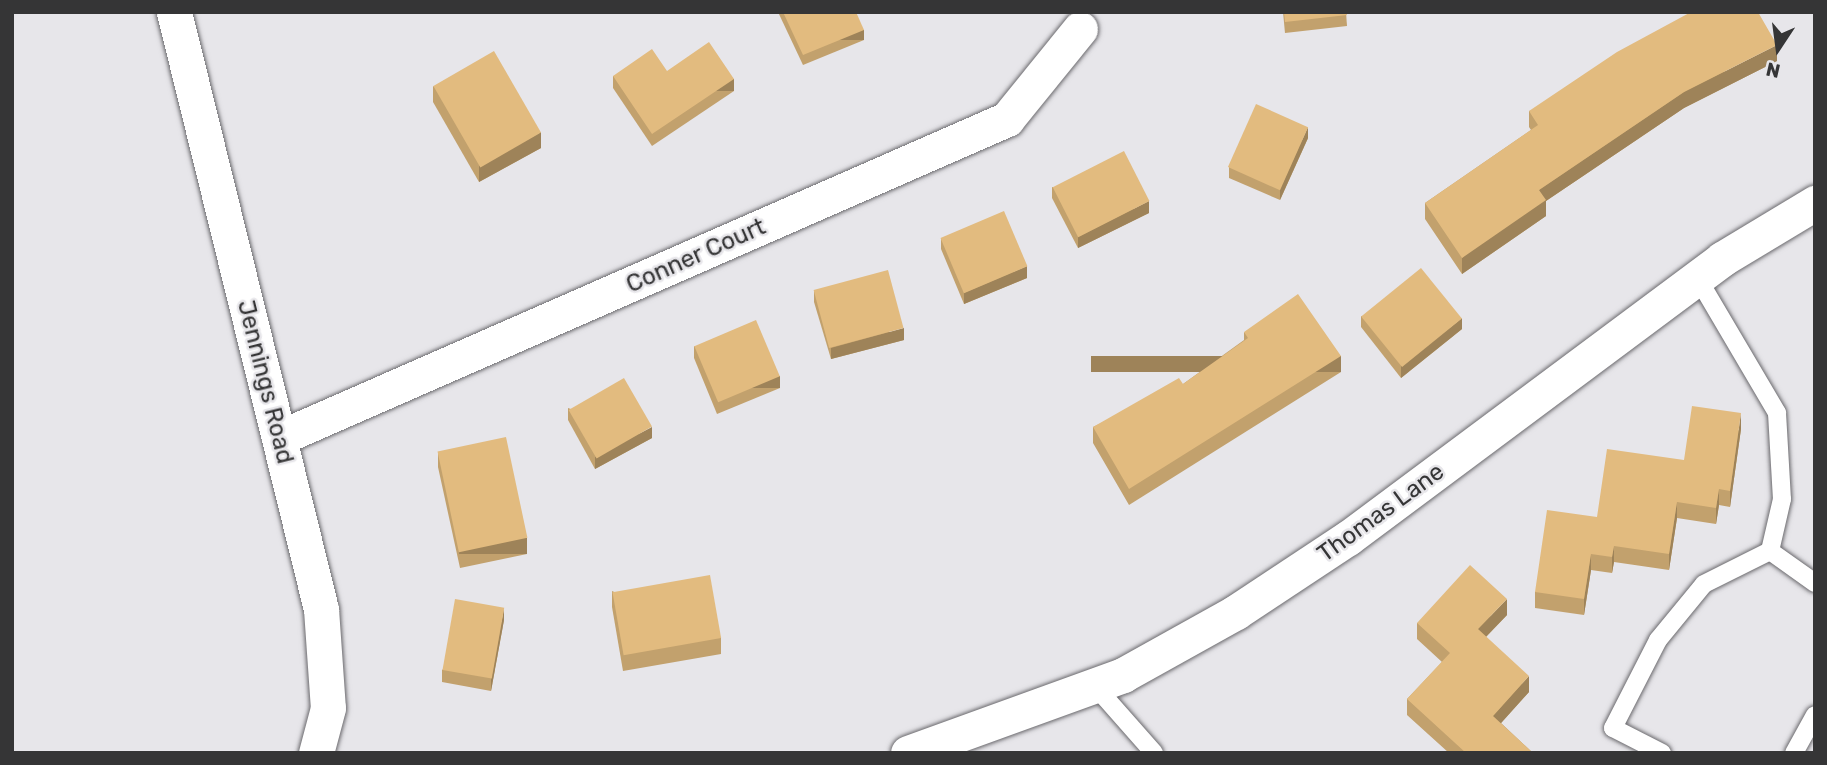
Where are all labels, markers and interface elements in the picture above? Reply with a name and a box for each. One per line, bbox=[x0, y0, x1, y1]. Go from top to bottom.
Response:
north arrow bbox=[1743, 14, 1813, 84]
text: N bbox=[1764, 57, 1782, 83]
street label: Conner Court bbox=[622, 212, 770, 300]
street label: Jennings Road bbox=[231, 297, 299, 467]
street label: Thomas Lane bbox=[1312, 457, 1450, 569]

